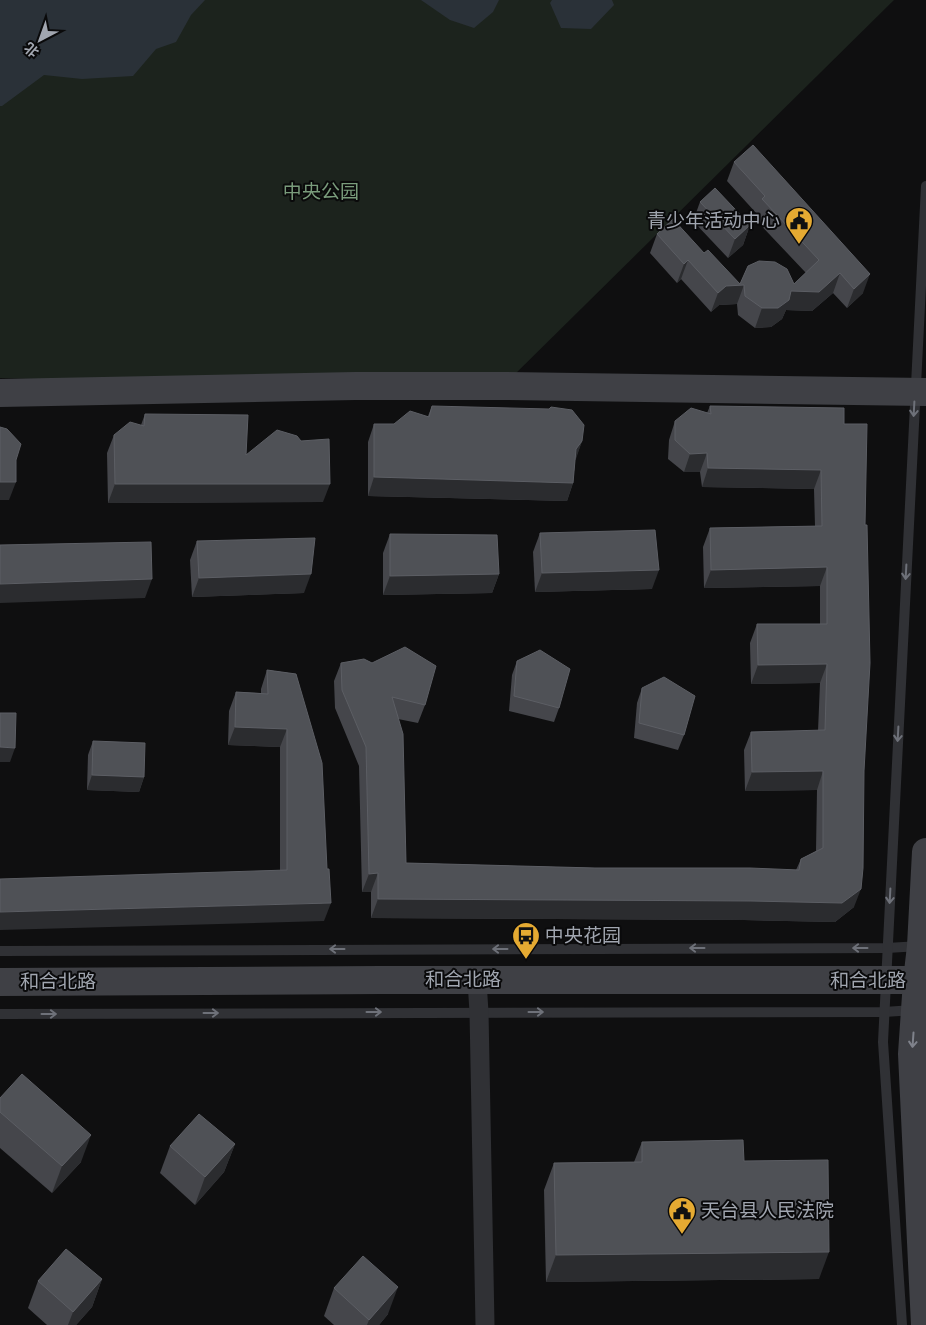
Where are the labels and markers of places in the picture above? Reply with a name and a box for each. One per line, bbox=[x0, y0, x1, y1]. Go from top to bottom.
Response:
public building icon: 青少年活动中心 bbox=[784, 206, 814, 245]
place label: 青少年活动中心 bbox=[647, 210, 780, 233]
bus stop icon: 中央花园 bbox=[511, 921, 541, 960]
place label: 中央花园 bbox=[545, 925, 621, 948]
public building icon: 天台县人民法院 bbox=[667, 1196, 697, 1235]
place label: 天台县人民法院 bbox=[701, 1200, 834, 1223]

